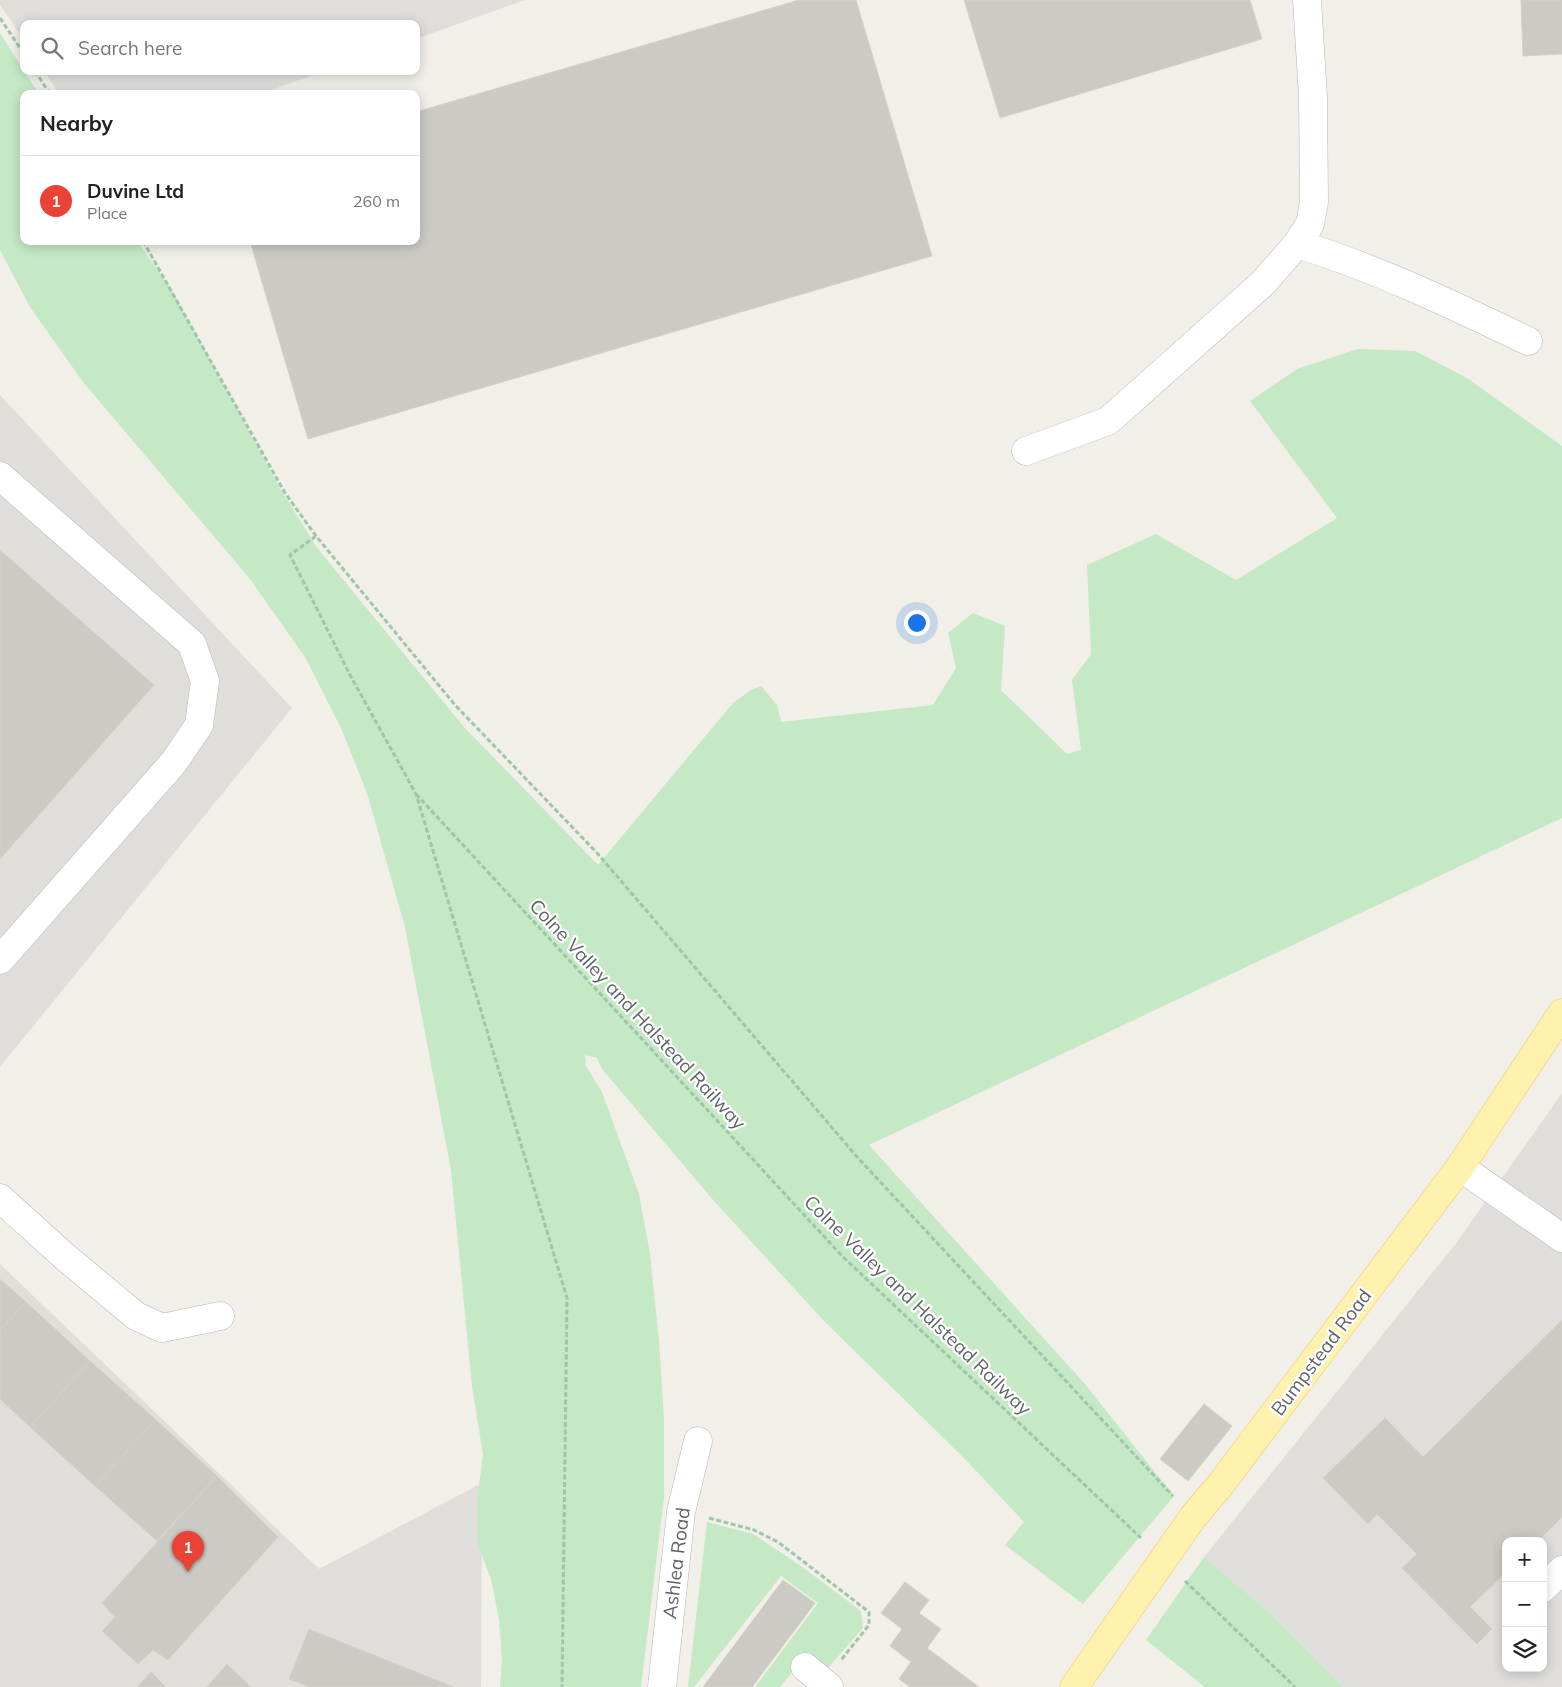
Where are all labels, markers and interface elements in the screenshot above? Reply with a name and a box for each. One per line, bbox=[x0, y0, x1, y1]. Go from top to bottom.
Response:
search box bbox=[20, 20, 420, 75]
icon: search bbox=[38, 34, 66, 62]
text: Search here bbox=[78, 36, 182, 60]
text: Nearby bbox=[40, 110, 113, 136]
text: Duvine Ltd bbox=[87, 179, 184, 203]
text: 1 bbox=[51, 191, 61, 211]
text: 260 m bbox=[353, 191, 400, 211]
text: Place bbox=[87, 203, 127, 223]
your location bbox=[904, 610, 930, 636]
street label: Colne Valley and Halstead Railway bbox=[525, 894, 751, 1134]
street label: Colne Valley and Halstead Railway bbox=[799, 1190, 1037, 1420]
street label: Bumpstead Road bbox=[1266, 1284, 1376, 1420]
street label: Ashlea Road bbox=[657, 1506, 695, 1620]
pin: 1 bbox=[172, 1531, 204, 1572]
map controls bbox=[1502, 1537, 1547, 1672]
button: + bbox=[1502, 1537, 1547, 1582]
button: − bbox=[1502, 1582, 1547, 1627]
button: layers bbox=[1502, 1627, 1547, 1672]

